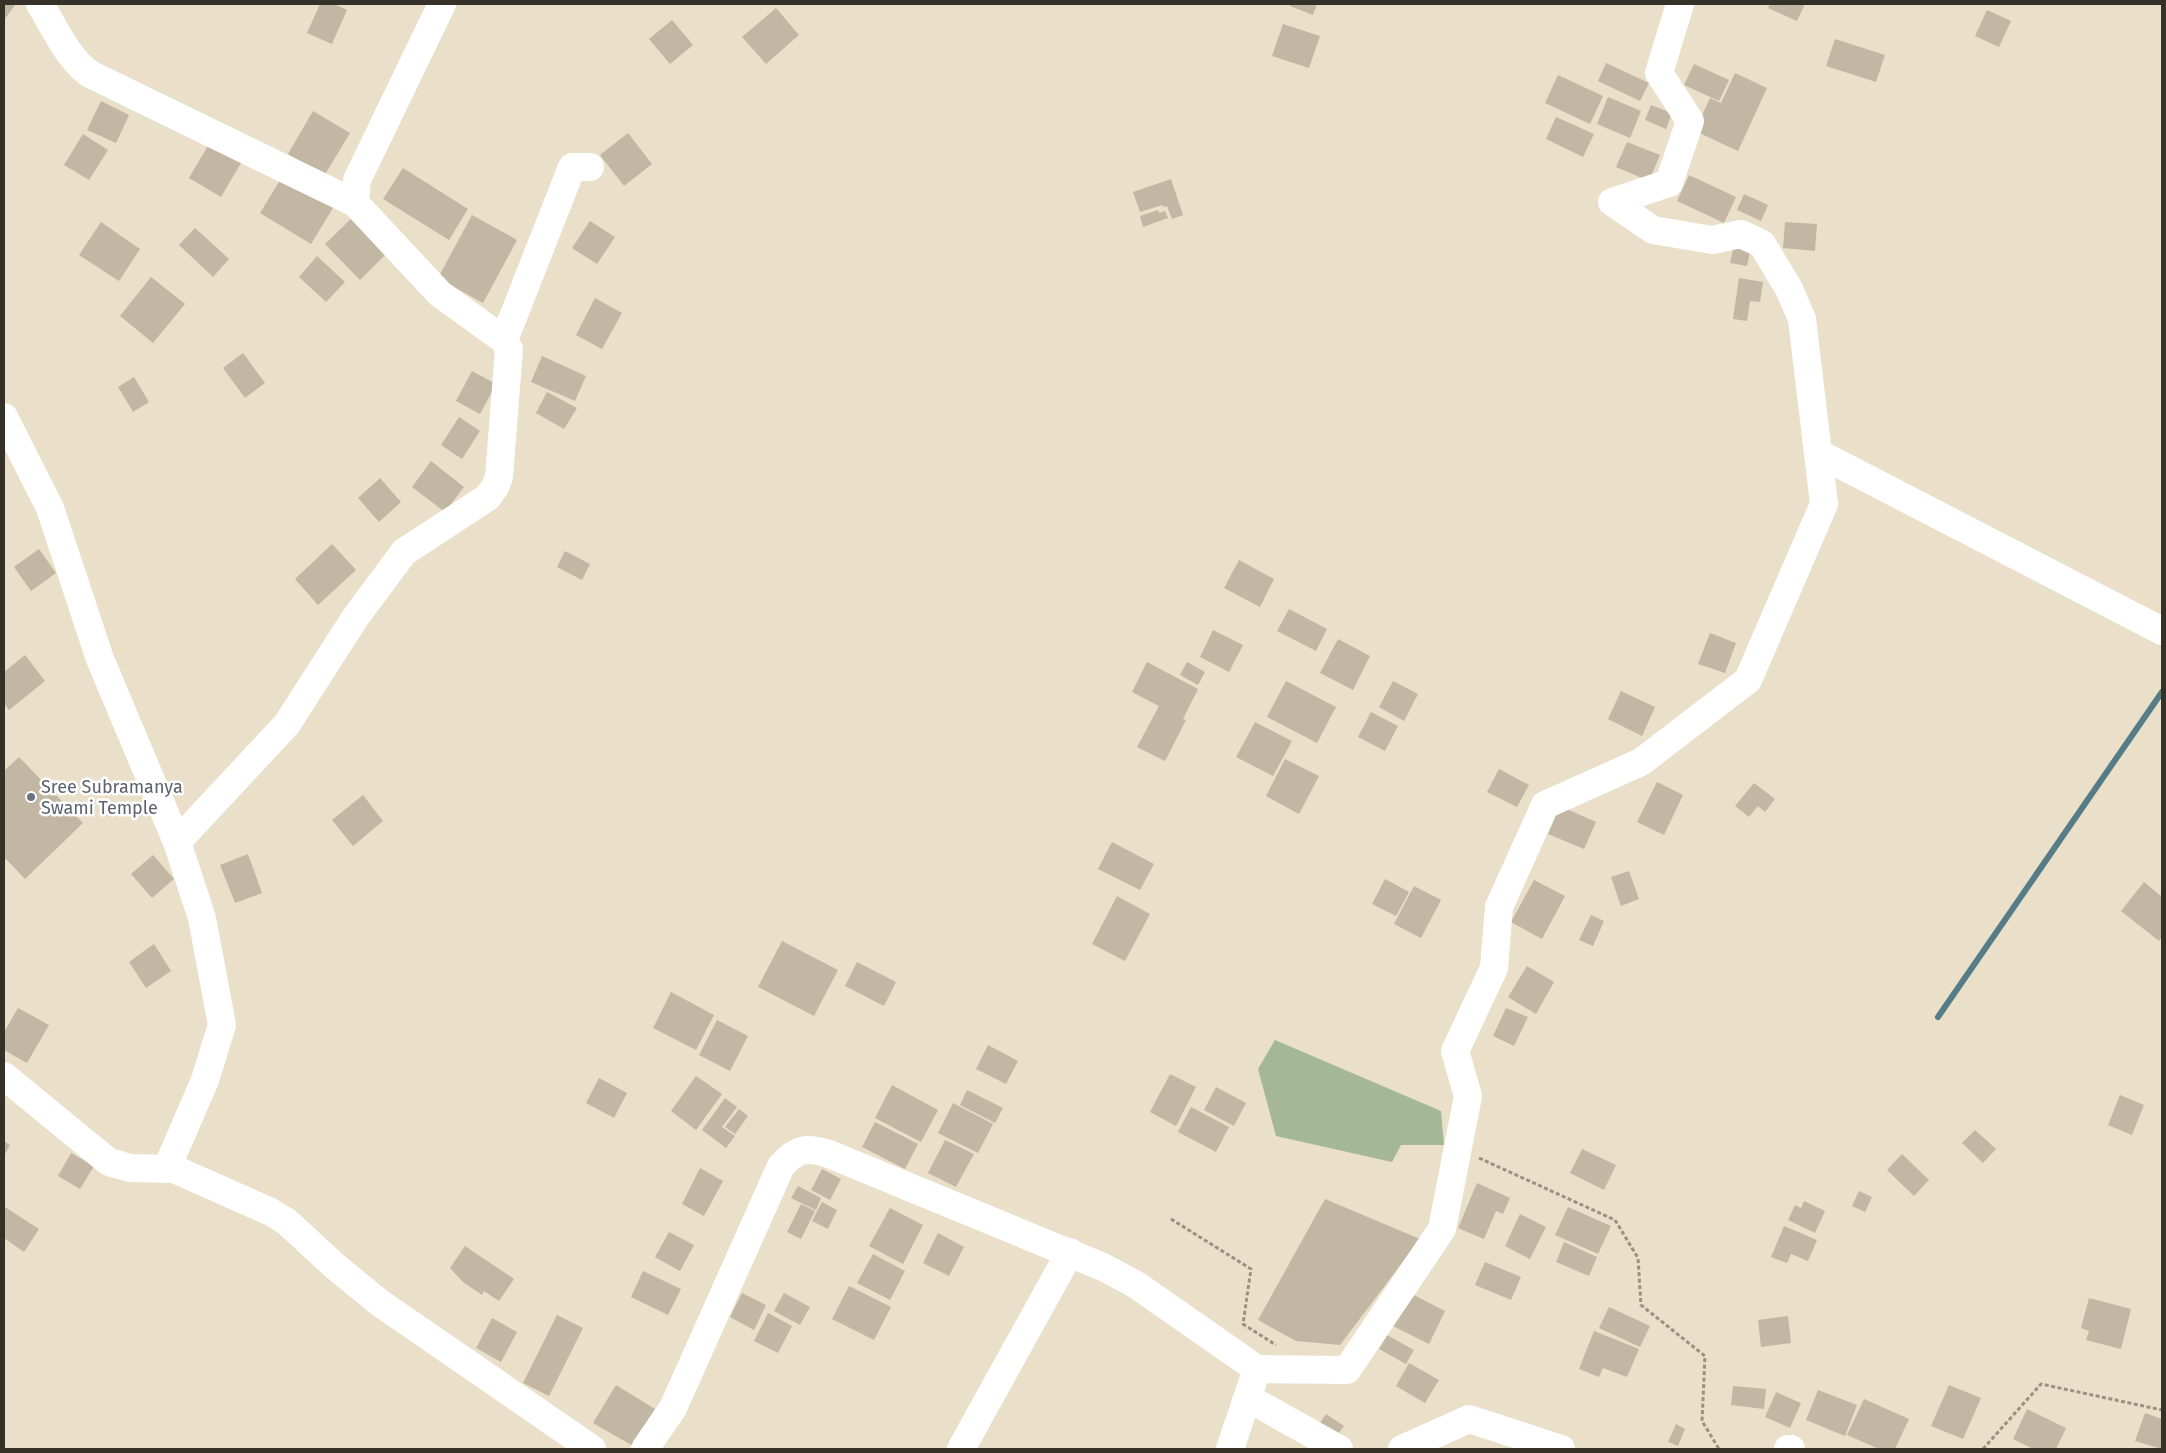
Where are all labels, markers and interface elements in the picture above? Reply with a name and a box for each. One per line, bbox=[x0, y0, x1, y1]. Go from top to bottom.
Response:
place label: Sree Subramanya Swami Temple bbox=[41, 776, 183, 819]
marker: Sree Subramanya Swami Temple bbox=[25, 791, 37, 803]

